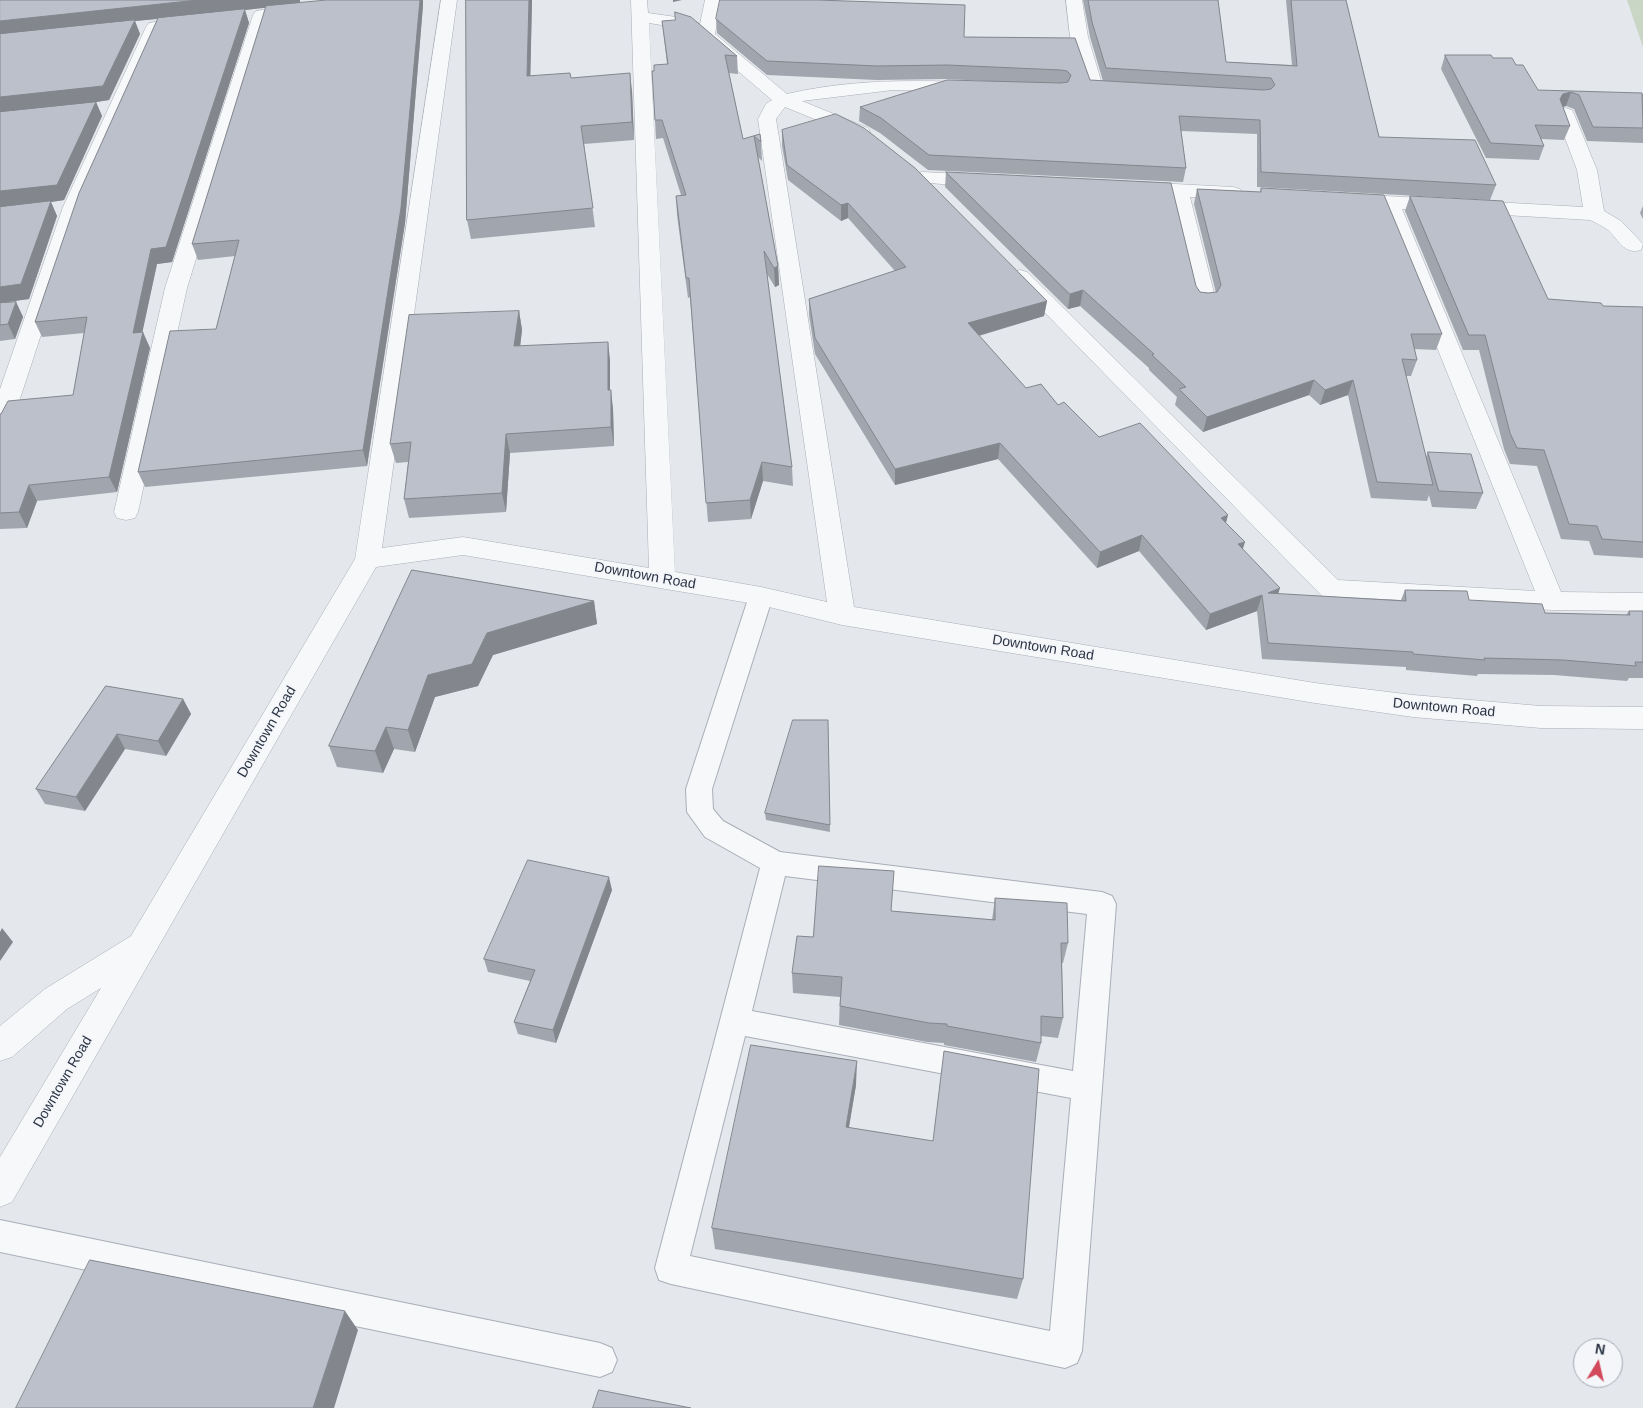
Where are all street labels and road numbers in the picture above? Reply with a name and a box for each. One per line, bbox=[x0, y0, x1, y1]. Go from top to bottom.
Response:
street label: Downtown Road bbox=[593, 559, 697, 593]
street label: Downtown Road bbox=[991, 632, 1095, 664]
street label: Downtown Road bbox=[234, 683, 300, 781]
street label: Downtown Road bbox=[1392, 695, 1496, 721]
street label: Downtown Road bbox=[30, 1033, 96, 1131]

